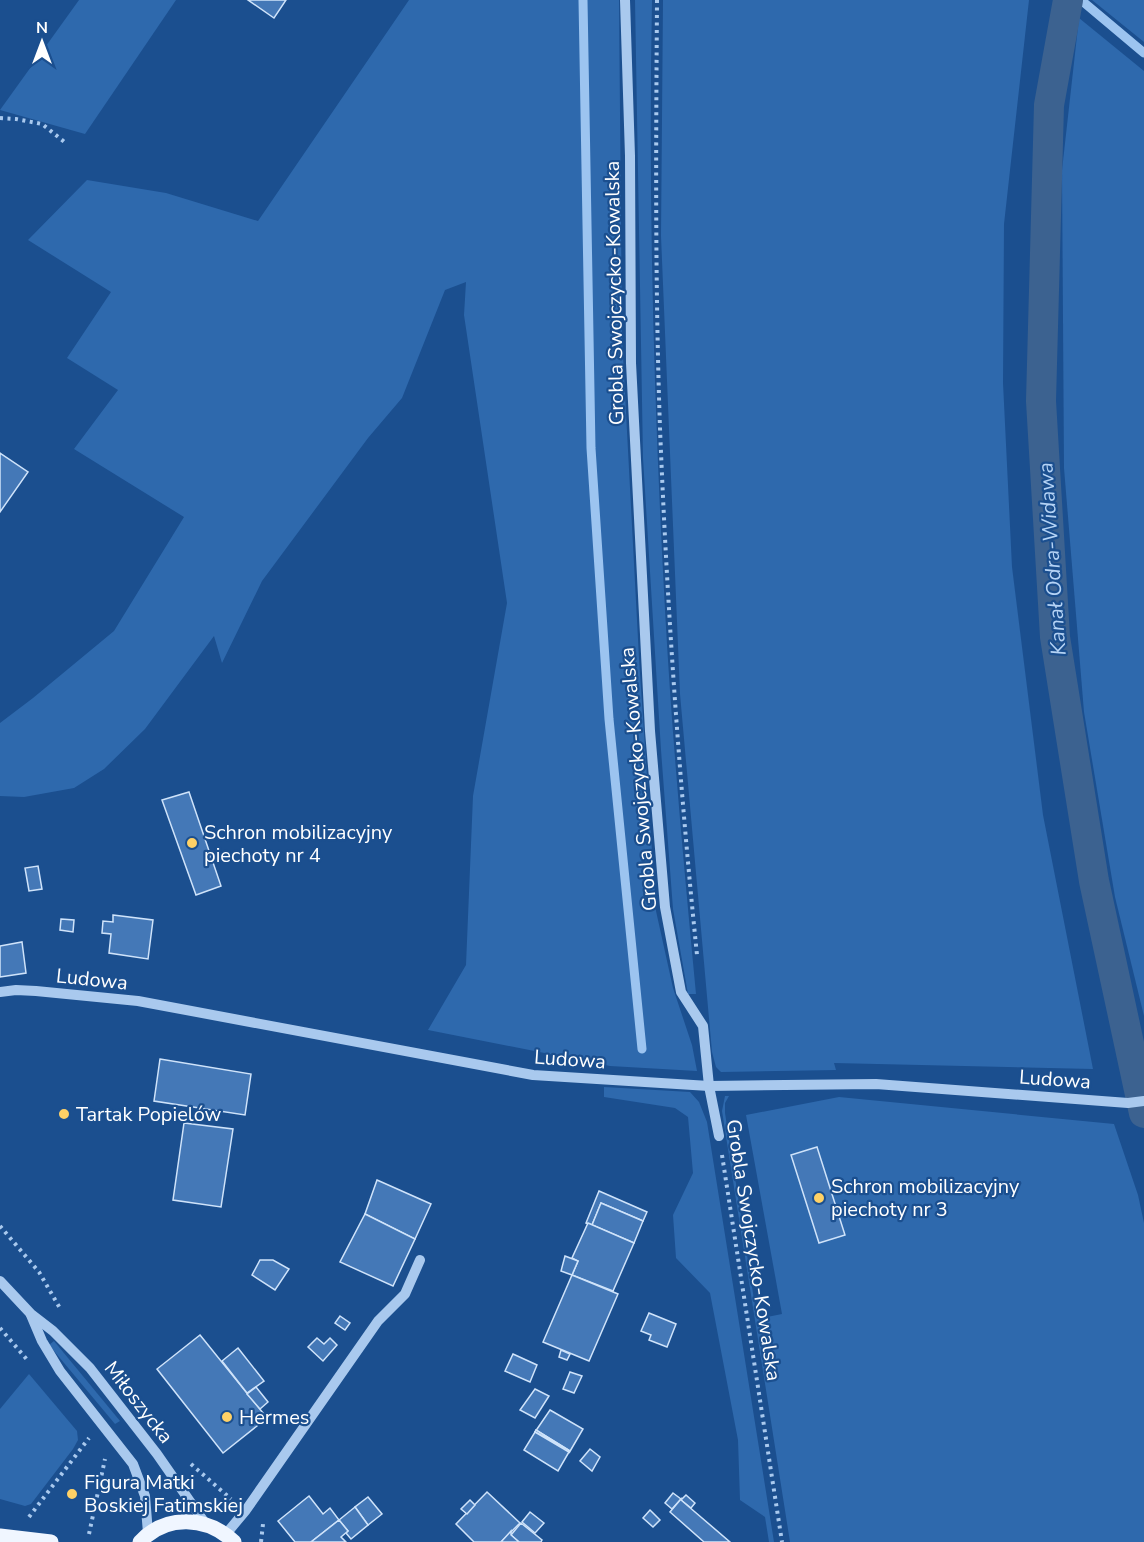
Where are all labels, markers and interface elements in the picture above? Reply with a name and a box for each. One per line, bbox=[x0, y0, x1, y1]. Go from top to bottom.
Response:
north arrow bbox=[12, 12, 72, 72]
text: N bbox=[36, 17, 48, 39]
street label: Grobla Swojczycko-Kowalska bbox=[599, 161, 630, 425]
water label: Kanał Odra-Widawa bbox=[1031, 461, 1073, 657]
street label: Grobla Swojczycko-Kowalska bbox=[614, 646, 663, 912]
place label: Schron mobilizacyjny piechoty nr 4 bbox=[204, 819, 393, 869]
marker: Schron mobilizacyjny piechoty nr 4 bbox=[185, 836, 199, 850]
street label: Ludowa bbox=[55, 962, 129, 997]
street label: Ludowa bbox=[533, 1044, 607, 1075]
street label: Ludowa bbox=[1018, 1064, 1092, 1095]
place label: Tartak Popielów bbox=[76, 1101, 222, 1128]
marker: Tartak Popielów bbox=[57, 1107, 71, 1121]
street label: Grobla Swojczycko-Kowalska bbox=[719, 1117, 788, 1383]
place label: Schron mobilizacyjny piechoty nr 3 bbox=[831, 1173, 1020, 1223]
marker: Schron mobilizacyjny piechoty nr 3 bbox=[812, 1191, 826, 1205]
street label: Miłoszycka bbox=[98, 1356, 179, 1449]
place label: Hermes bbox=[239, 1404, 309, 1431]
marker: Hermes bbox=[220, 1410, 234, 1424]
place label: Figura Matki Boskiej Fatimskiej bbox=[84, 1469, 243, 1519]
marker: Figura Matki Boskiej Fatimskiej bbox=[65, 1487, 79, 1501]

